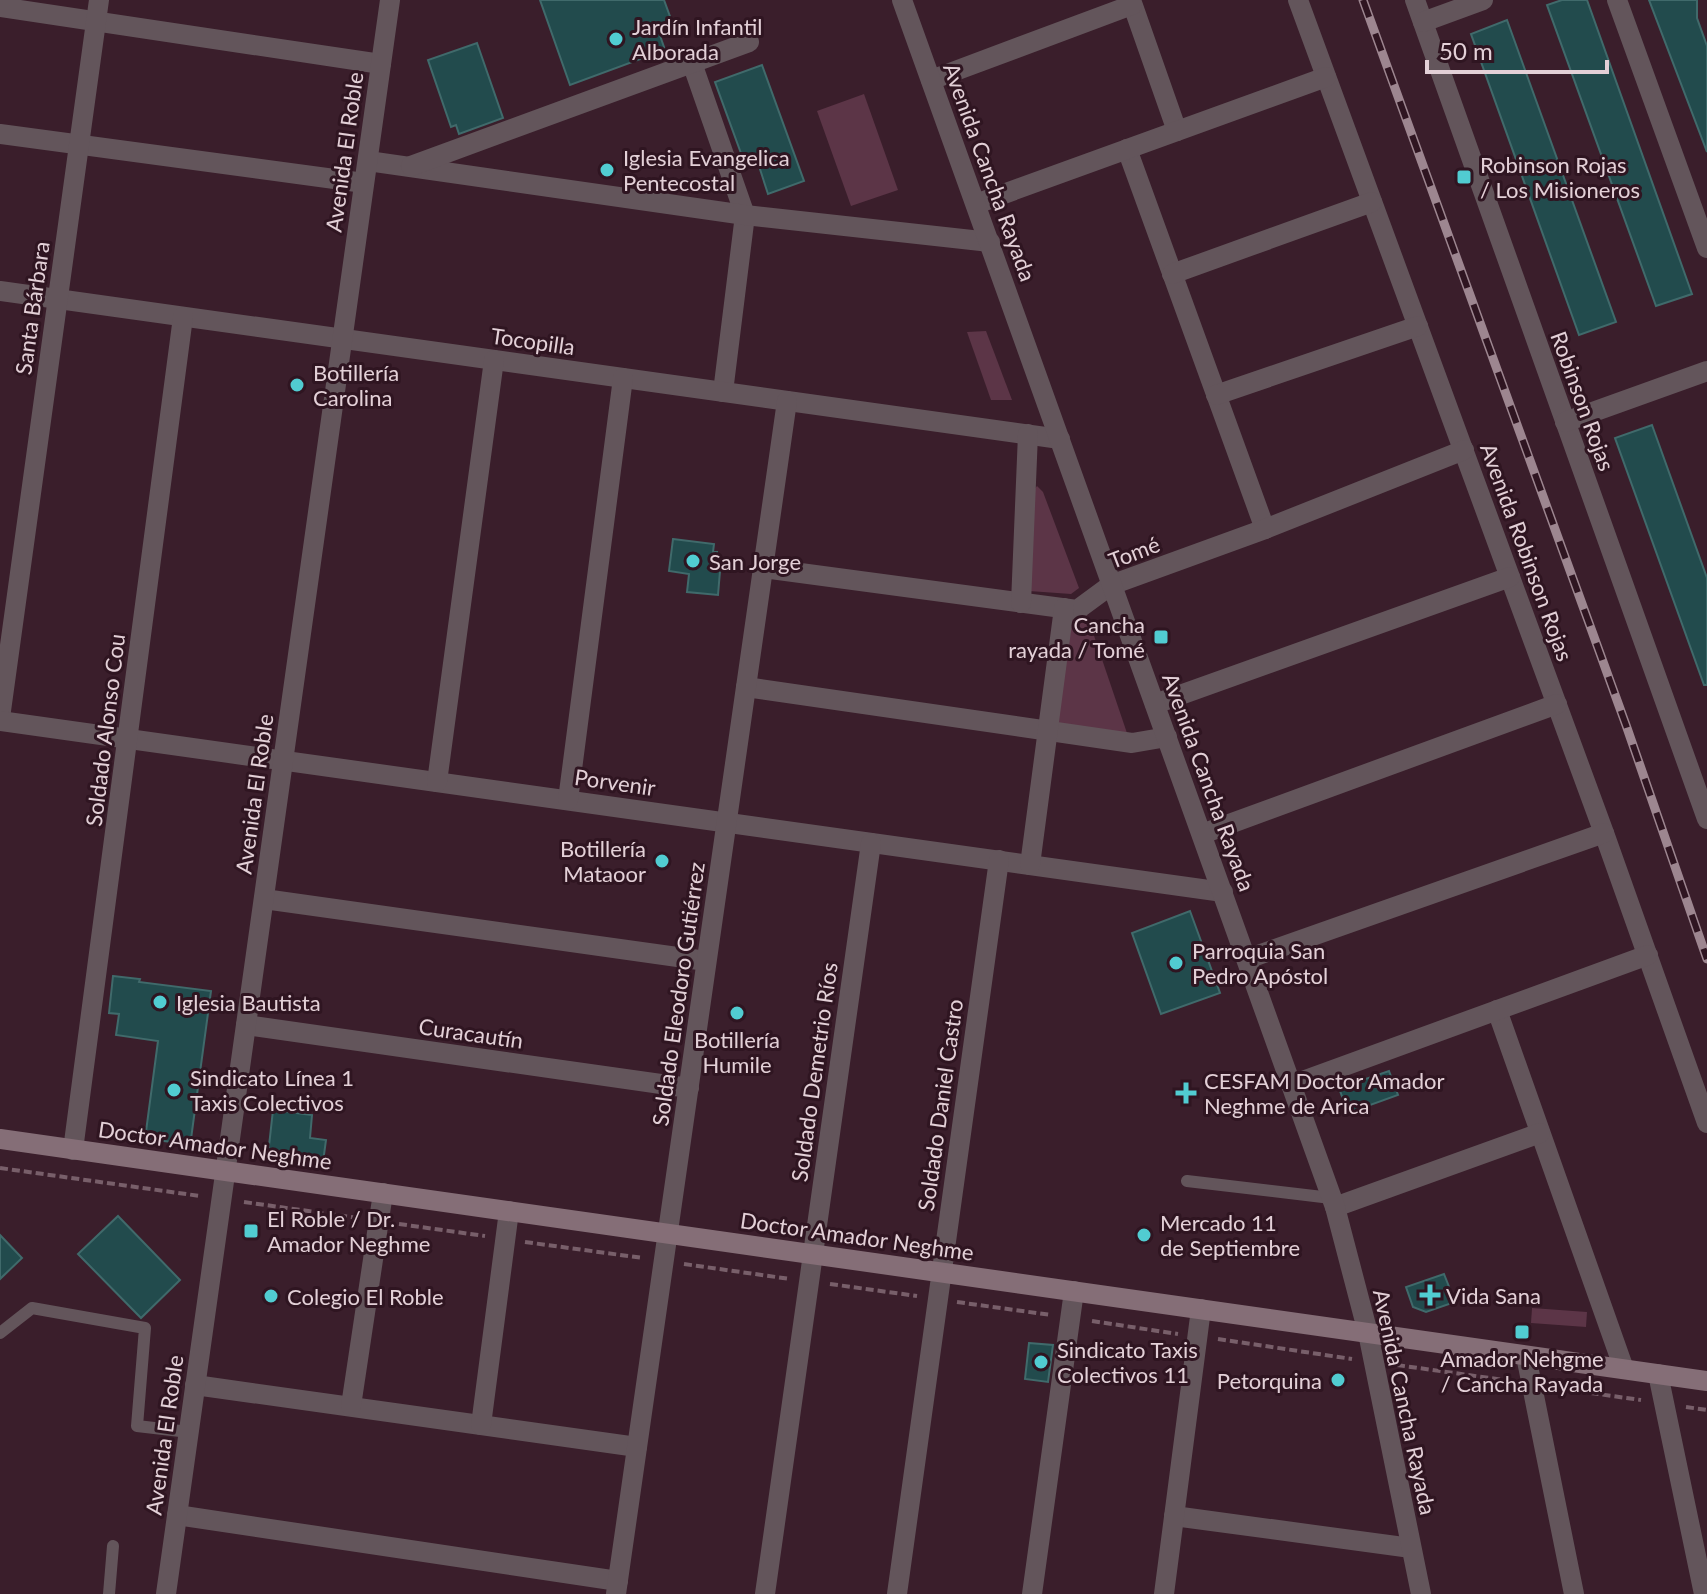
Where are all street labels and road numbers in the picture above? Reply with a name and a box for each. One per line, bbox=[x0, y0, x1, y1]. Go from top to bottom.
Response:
street label: Avenida Cancha Rayada bbox=[938, 59, 1042, 285]
street label: Avenida El Roble bbox=[319, 70, 369, 234]
street label: Santa Bárbara bbox=[9, 240, 55, 376]
street label: Tocopilla bbox=[489, 322, 577, 360]
street label: Robinson Rojas bbox=[1545, 327, 1621, 475]
street label: Avenida Robinson Rojas bbox=[1475, 439, 1579, 665]
street label: Tomé bbox=[1105, 530, 1163, 574]
street label: Soldado Alonso Cou bbox=[80, 632, 130, 828]
street label: Avenida Cancha Rayada bbox=[1157, 669, 1261, 895]
street label: Avenida El Roble bbox=[229, 712, 279, 876]
street label: Porvenir bbox=[573, 763, 657, 801]
street label: Soldado Eleodoro Gutiérrez bbox=[646, 860, 710, 1128]
street label: Soldado Demetrio Ríos bbox=[785, 961, 843, 1183]
street label: Soldado Daniel Castro bbox=[912, 997, 968, 1213]
street label: Curacautín bbox=[417, 1012, 525, 1054]
street label: Doctor Amador Neghme bbox=[96, 1115, 334, 1175]
street label: Doctor Amador Neghme bbox=[738, 1206, 976, 1266]
street label: Avenida Cancha Rayada bbox=[1368, 1287, 1442, 1517]
street label: Avenida El Roble bbox=[139, 1353, 189, 1517]

